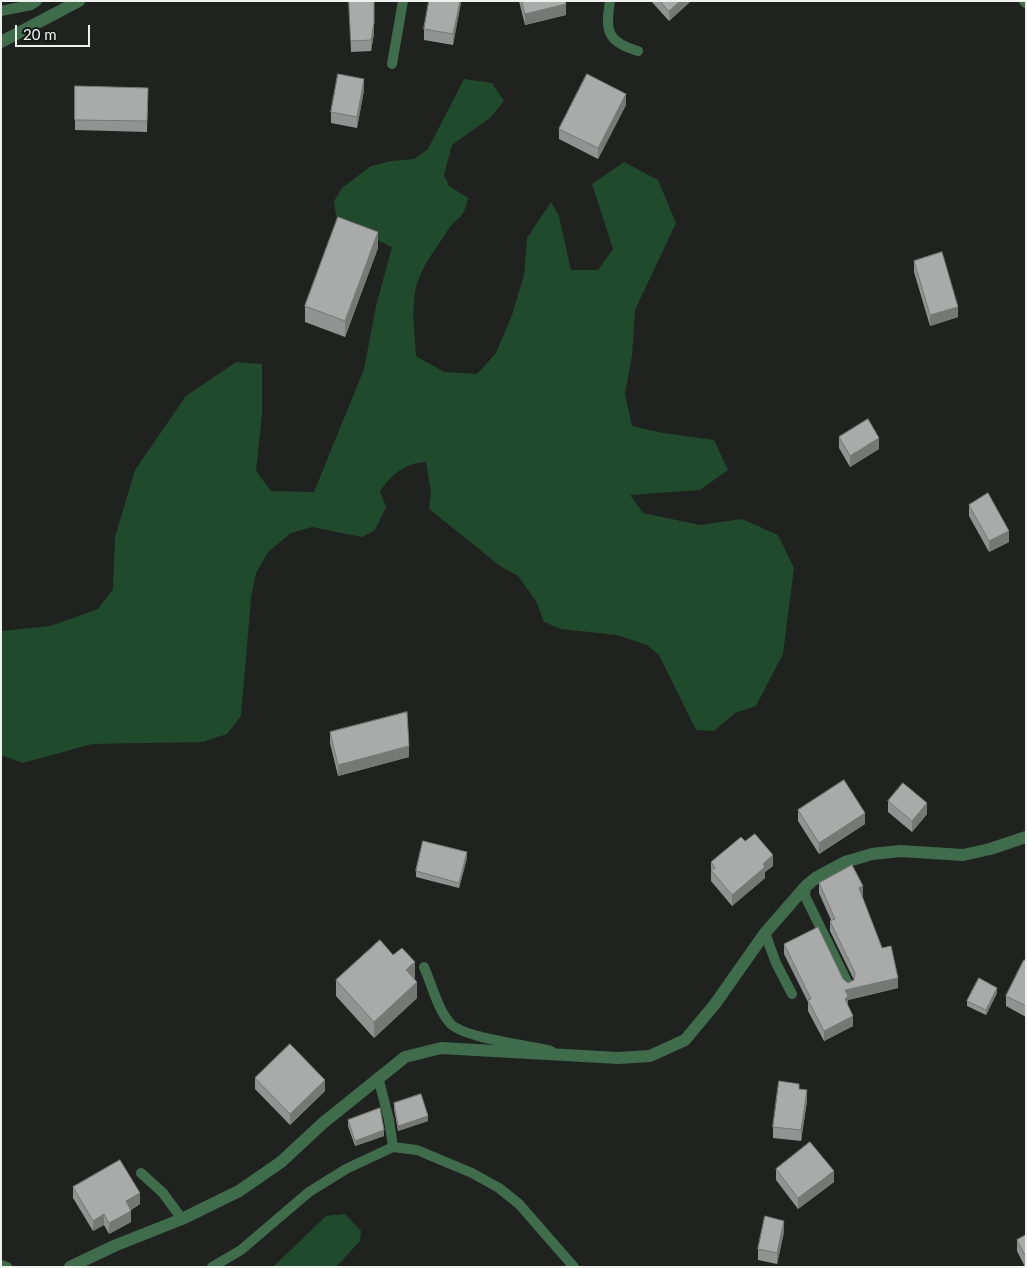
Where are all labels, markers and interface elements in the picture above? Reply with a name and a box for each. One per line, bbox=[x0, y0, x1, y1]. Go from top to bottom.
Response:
scale bar bbox=[18, 15, 92, 47]
text: 20 m bbox=[23, 25, 57, 43]

